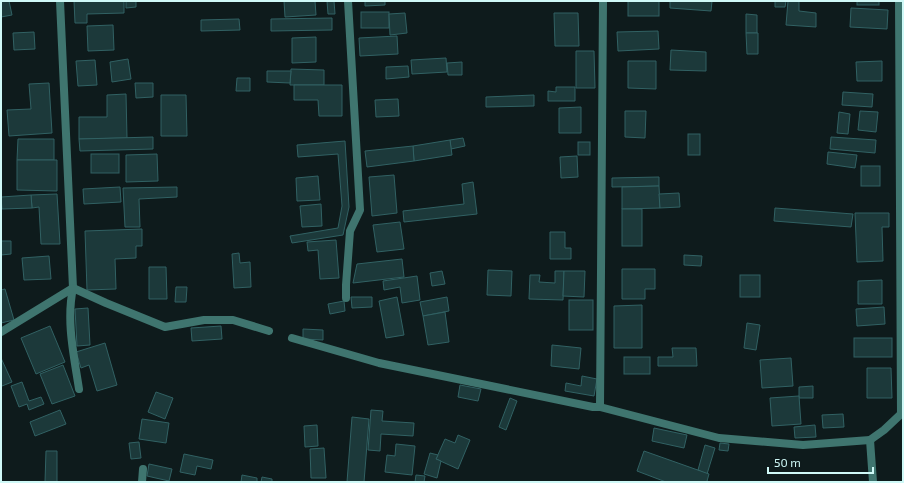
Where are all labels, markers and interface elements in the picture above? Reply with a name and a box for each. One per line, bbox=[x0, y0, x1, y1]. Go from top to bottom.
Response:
scale bar bbox=[768, 449, 873, 475]
text: 50 m bbox=[774, 455, 801, 469]

